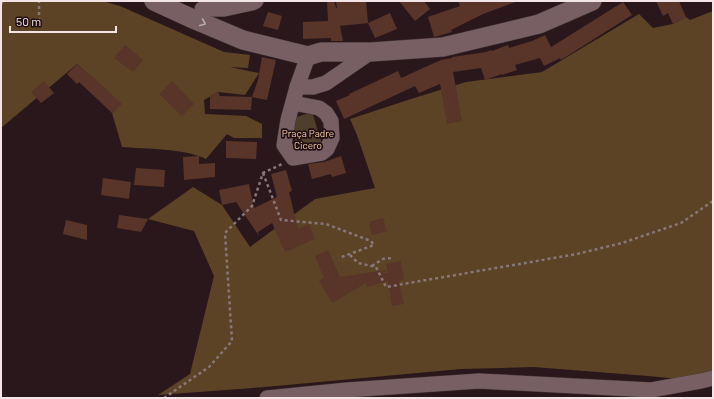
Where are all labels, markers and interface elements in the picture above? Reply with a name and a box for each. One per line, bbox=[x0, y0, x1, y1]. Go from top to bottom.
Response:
scale bar bbox=[10, 8, 116, 34]
text: 50 m bbox=[16, 14, 41, 28]
one-way arrow bbox=[199, 19, 206, 27]
park label: Praça Padre Cicero bbox=[282, 127, 334, 151]

